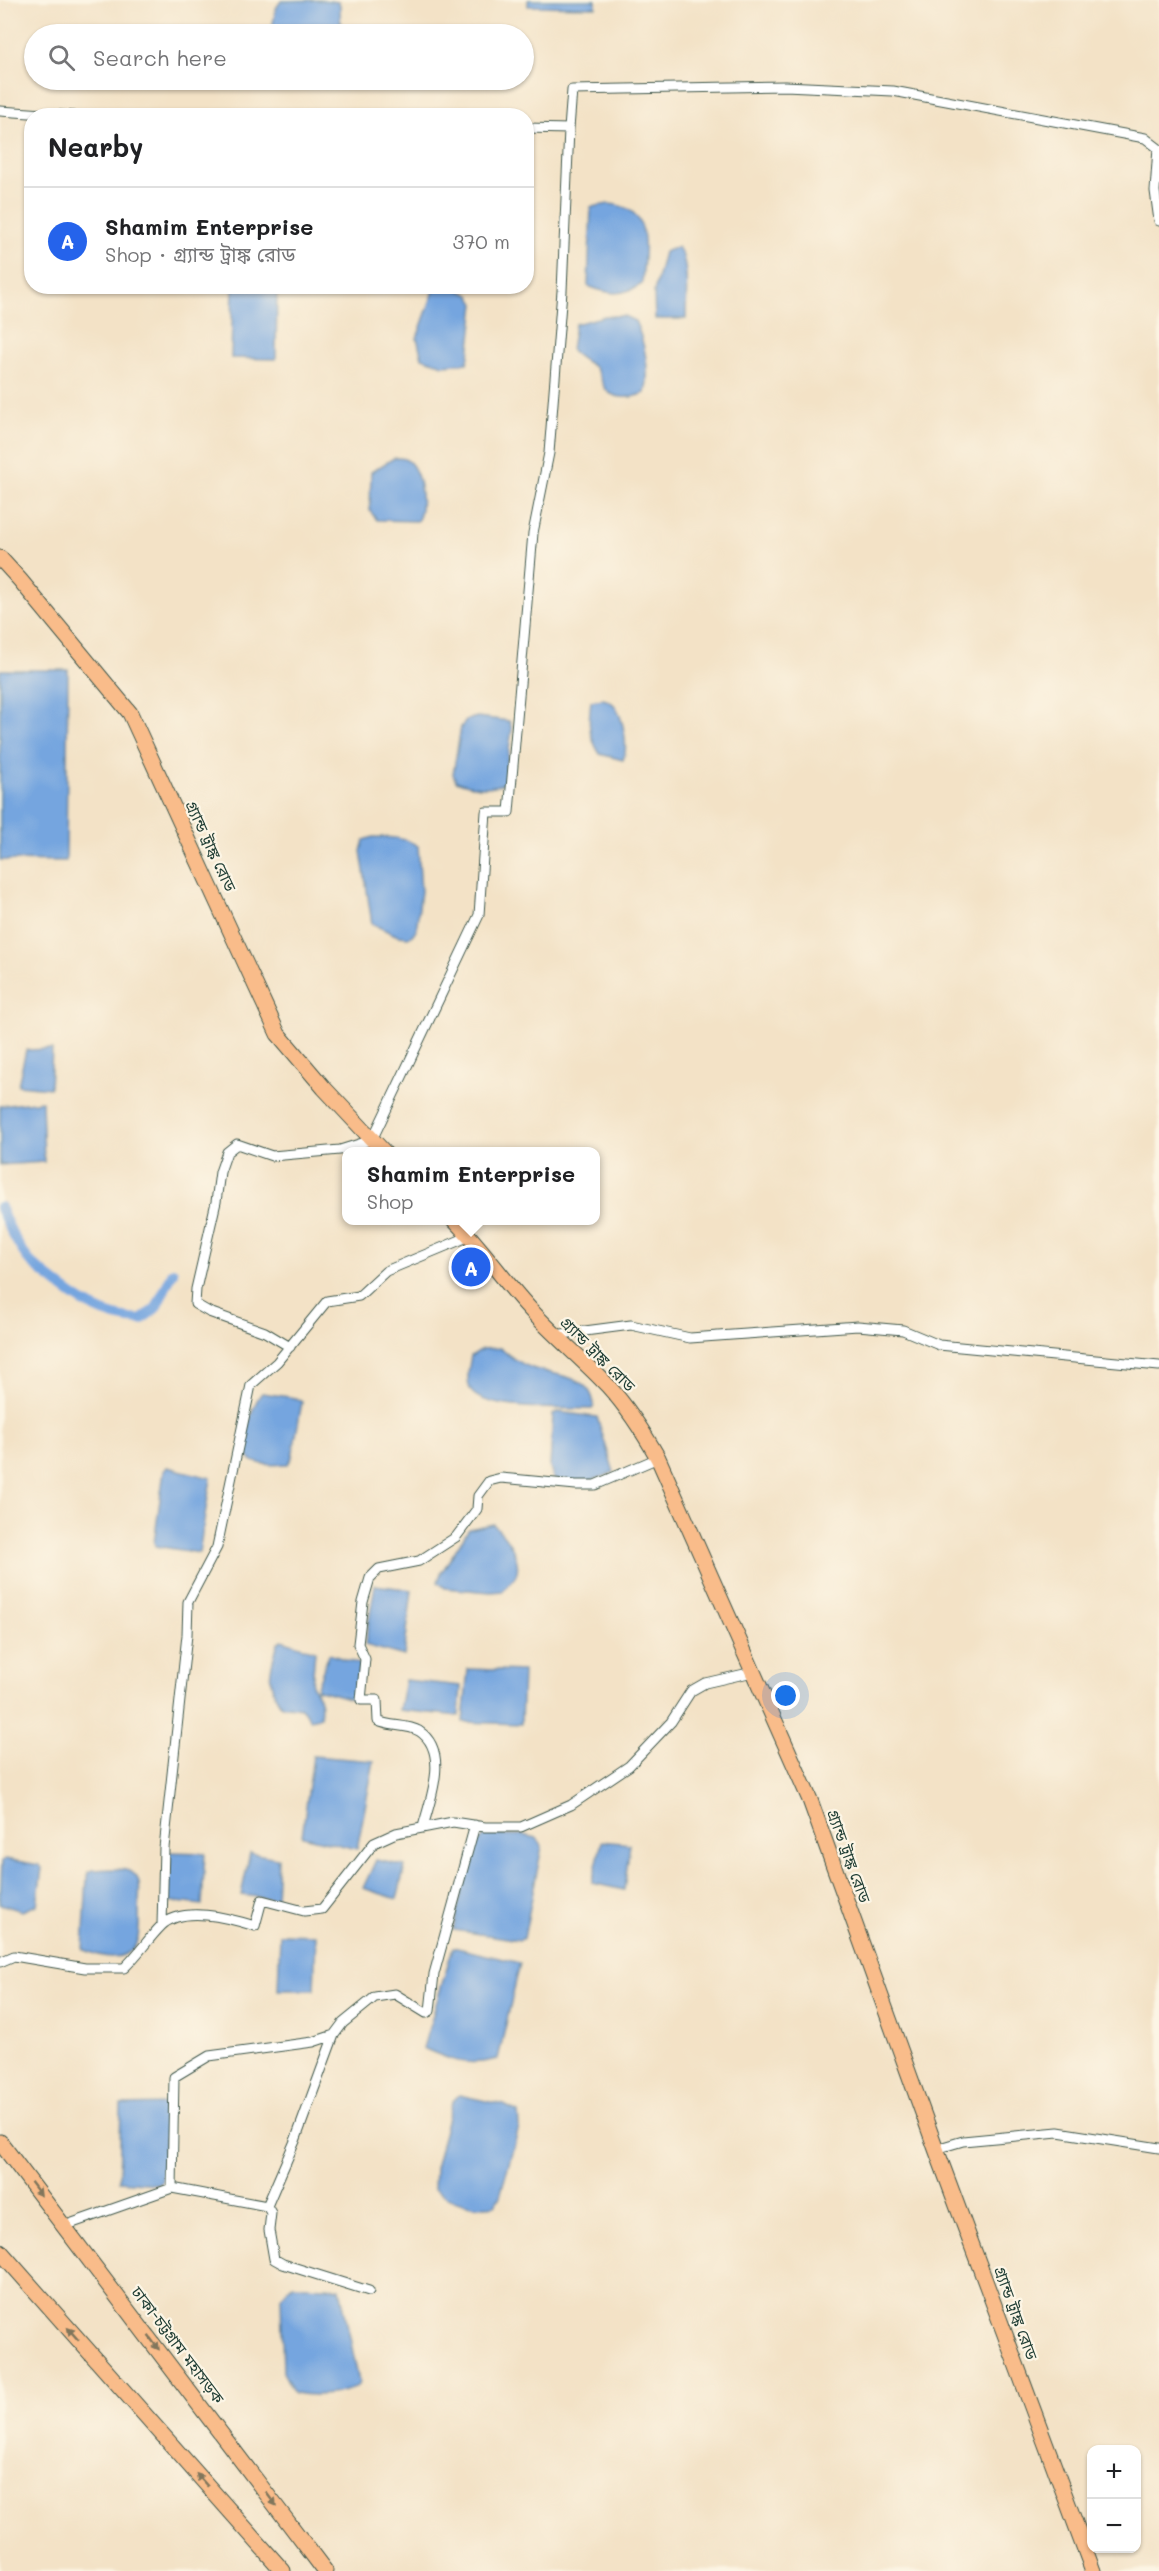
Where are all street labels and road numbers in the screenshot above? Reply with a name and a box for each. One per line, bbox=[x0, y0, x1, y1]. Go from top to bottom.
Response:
street label: গ্র্যান্ড ট্রাঙ্ক রোড bbox=[181, 797, 242, 895]
street label: গ্র্যান্ড ট্রাঙ্ক রোড bbox=[556, 1312, 641, 1396]
street label: গ্র্যান্ড ট্রাঙ্ক রোড bbox=[823, 1806, 876, 1906]
street label: গ্র্যান্ড ট্রাঙ্ক রোড bbox=[990, 2263, 1043, 2363]
street label: ঢাকা-চট্টগ্রাম মহাসড়ক bbox=[127, 2281, 230, 2408]

